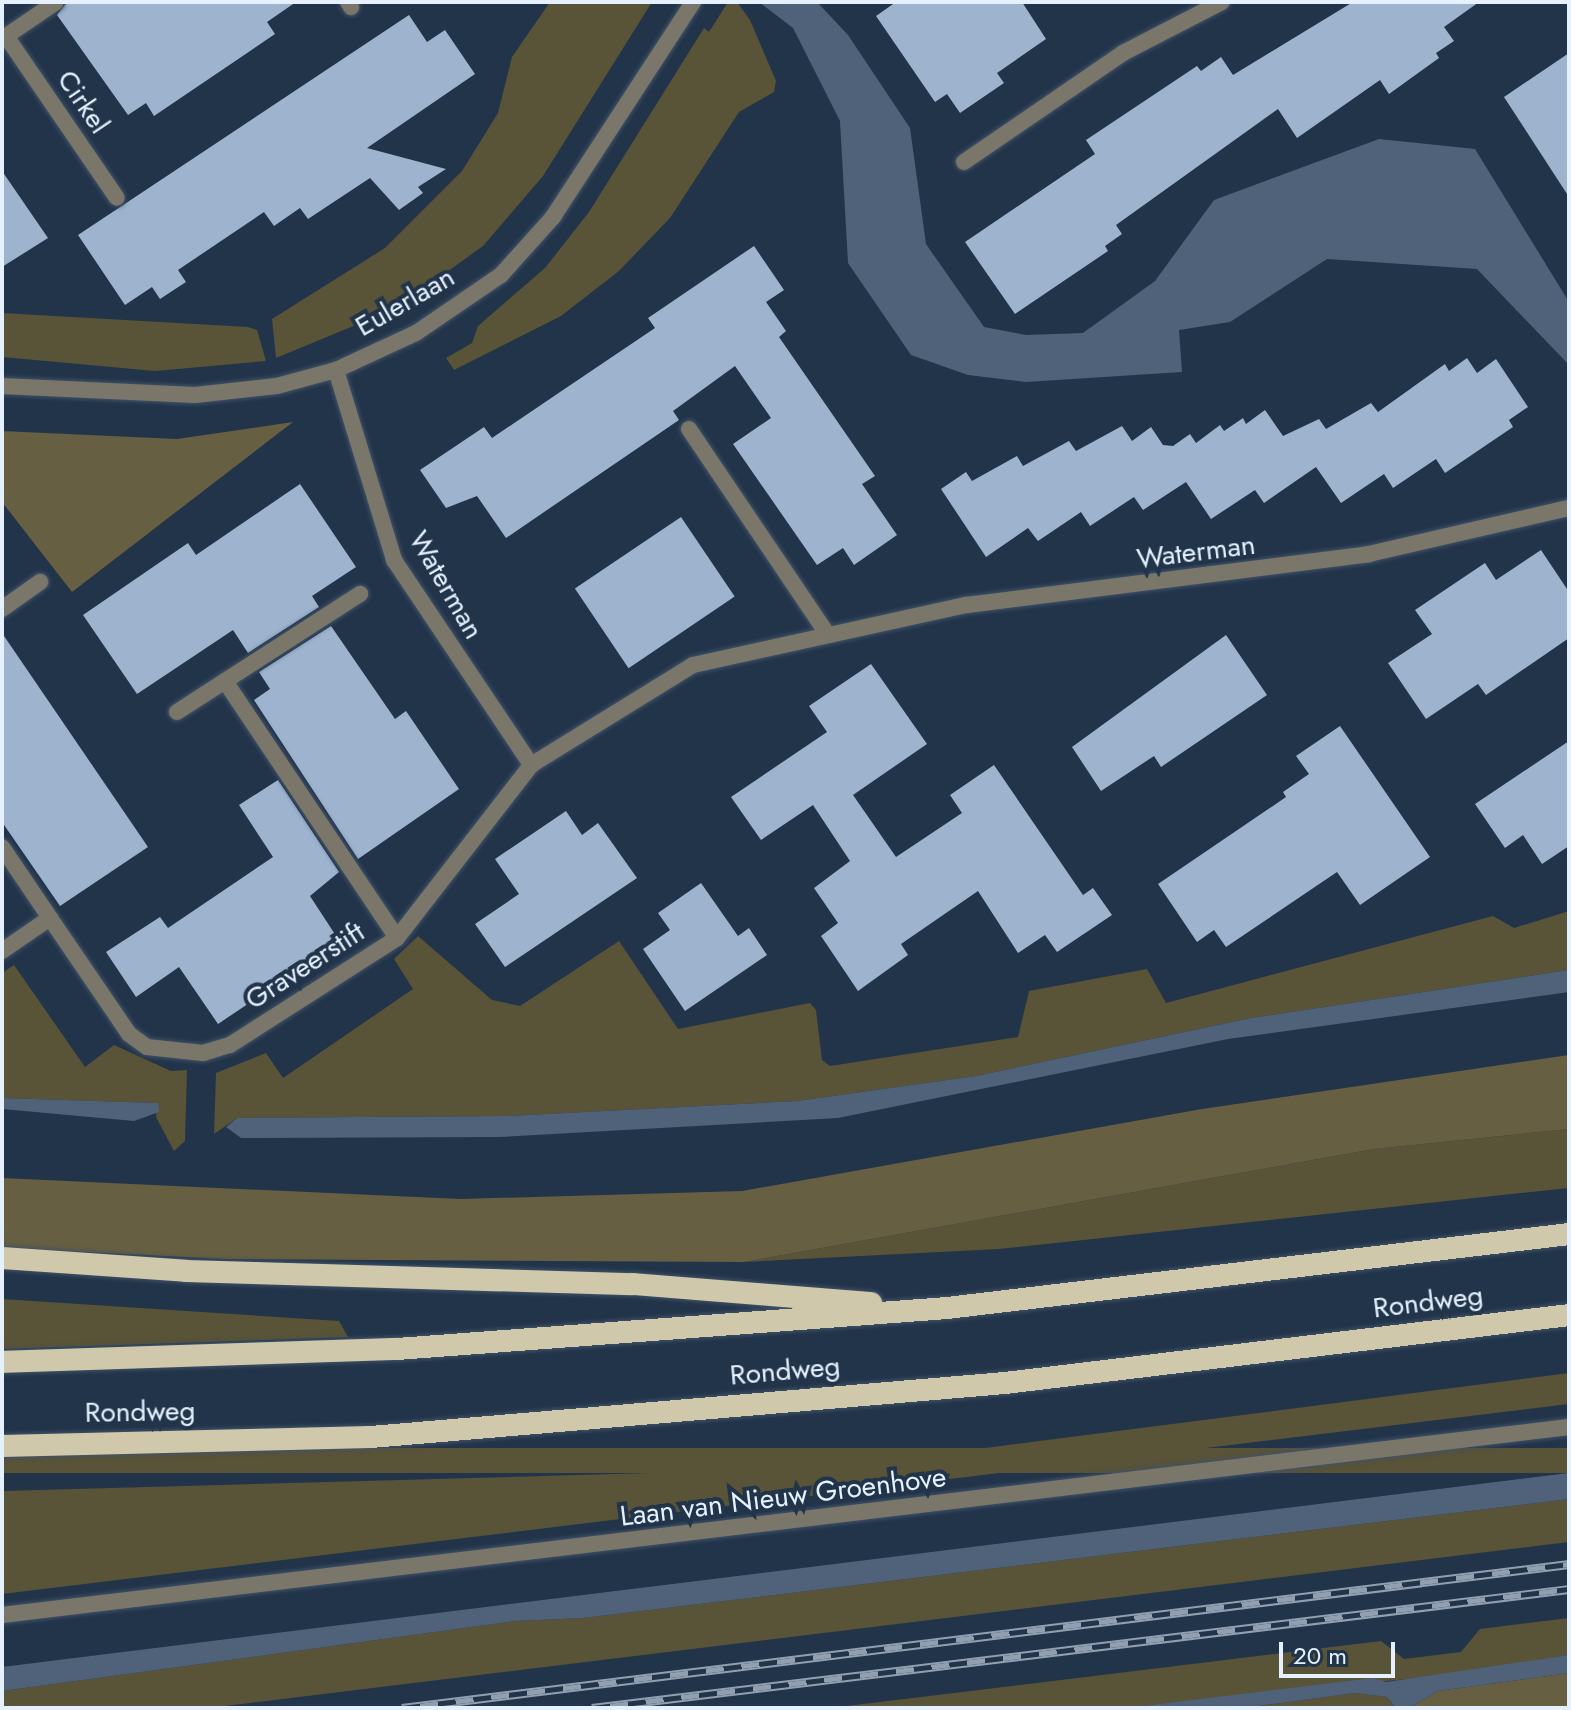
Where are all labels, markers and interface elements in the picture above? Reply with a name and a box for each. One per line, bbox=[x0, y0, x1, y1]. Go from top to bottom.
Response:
street label: Cirkel bbox=[50, 64, 116, 140]
street label: Eulerlaan bbox=[350, 260, 460, 344]
street label: Waterman bbox=[402, 525, 490, 645]
street label: Waterman bbox=[1135, 528, 1257, 576]
street label: Graveerstift bbox=[239, 915, 371, 1017]
street label: Rondweg bbox=[1371, 1279, 1485, 1325]
street label: Rondweg bbox=[728, 1349, 842, 1393]
street label: Rondweg bbox=[84, 1394, 196, 1430]
street label: Laan van Nieuw Groenhove bbox=[618, 1460, 948, 1534]
scale bar bbox=[1283, 1626, 1399, 1676]
text: 20 m bbox=[1293, 1638, 1347, 1673]

